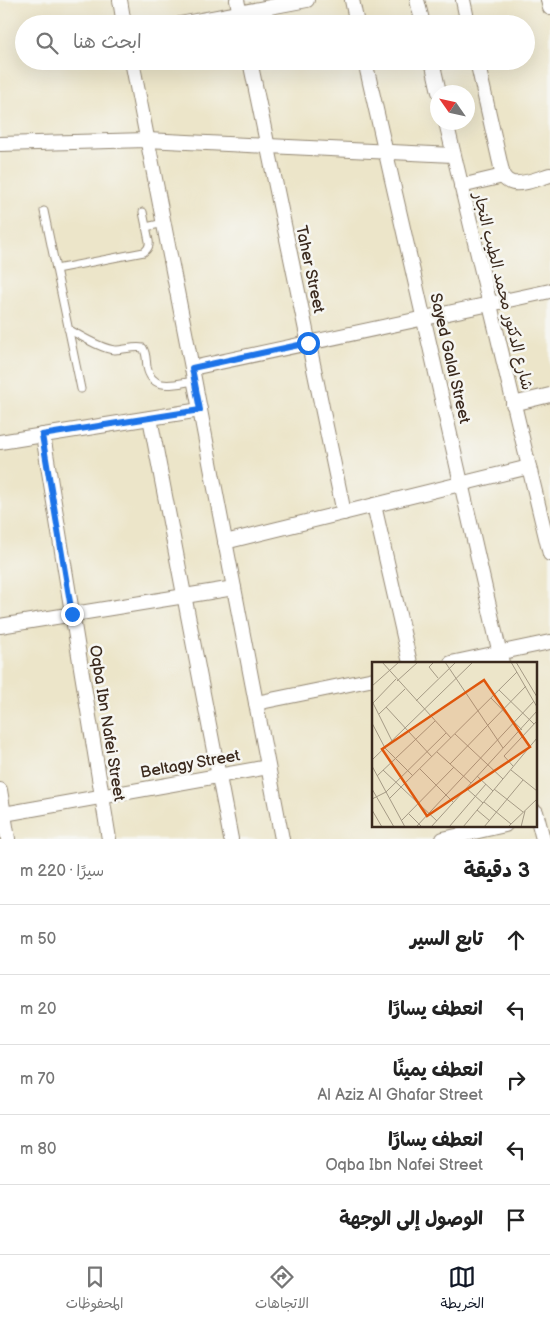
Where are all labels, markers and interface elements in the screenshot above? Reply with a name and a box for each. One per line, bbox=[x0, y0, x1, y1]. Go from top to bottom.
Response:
search box bbox=[15, 15, 535, 70]
icon: search bbox=[33, 29, 61, 57]
text: ابحث هنا bbox=[73, 31, 142, 54]
north arrow bbox=[430, 85, 475, 130]
street label: شارع الدكتور محمد الطيب النجار bbox=[467, 189, 536, 392]
street label: Taher Street bbox=[291, 224, 328, 315]
street label: Sayed Galal Street bbox=[425, 291, 474, 425]
route start bbox=[297, 332, 320, 355]
route end bbox=[61, 603, 84, 626]
street label: Oqba Ibn Nafei Street bbox=[85, 644, 128, 803]
inset map bbox=[372, 662, 538, 826]
street label: Beltagy Street bbox=[139, 746, 242, 783]
text: 3 دقيقة bbox=[464, 858, 530, 883]
text: سيرًا · 220 m bbox=[20, 862, 104, 881]
icon: ahead bbox=[502, 926, 530, 954]
text: تابع السير bbox=[410, 928, 483, 951]
text: 50 m bbox=[20, 930, 56, 949]
icon: left bbox=[502, 996, 530, 1024]
text: انعطف يسارًا bbox=[388, 998, 483, 1021]
text: 20 m bbox=[20, 1000, 56, 1019]
text: انعطف يمينًا bbox=[393, 1059, 483, 1082]
icon: right bbox=[502, 1066, 530, 1094]
text: 70 m bbox=[20, 1070, 55, 1089]
text: Al Aziz Al Ghafar Street bbox=[318, 1086, 483, 1105]
text: انعطف يسارًا bbox=[388, 1129, 483, 1152]
icon: left bbox=[502, 1136, 530, 1164]
text: 80 m bbox=[20, 1140, 56, 1159]
text: Oqba Ibn Nafei Street bbox=[325, 1156, 483, 1175]
icon: arrive bbox=[502, 1206, 530, 1234]
text: الوصول إلى الوجهة bbox=[339, 1208, 483, 1231]
tab: المحفوظات bbox=[66, 1263, 123, 1316]
tab: الاتجاهات bbox=[255, 1263, 309, 1316]
tab: الخريطة bbox=[441, 1263, 484, 1316]

